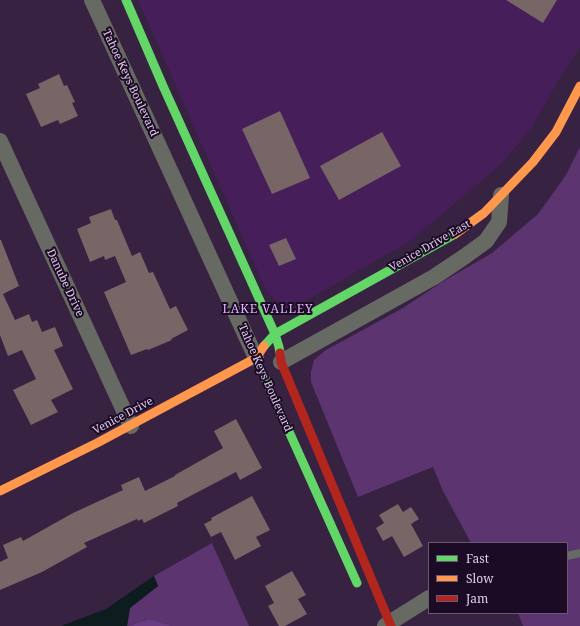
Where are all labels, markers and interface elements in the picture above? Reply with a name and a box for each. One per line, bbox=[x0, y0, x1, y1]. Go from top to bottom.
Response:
street label: Tahoe Keys Boulevard bbox=[99, 27, 161, 139]
street label: Venice Drive East bbox=[387, 218, 473, 274]
street label: Danube Drive bbox=[44, 247, 86, 319]
district label: LAKE VALLEY bbox=[222, 303, 314, 317]
street label: Tahoe Keys Boulevard bbox=[235, 322, 295, 434]
street label: Venice Drive bbox=[91, 395, 155, 437]
legend bbox=[428, 542, 568, 614]
text: Fast bbox=[466, 550, 489, 567]
text: Slow bbox=[466, 570, 494, 587]
text: Jam bbox=[466, 590, 488, 607]

